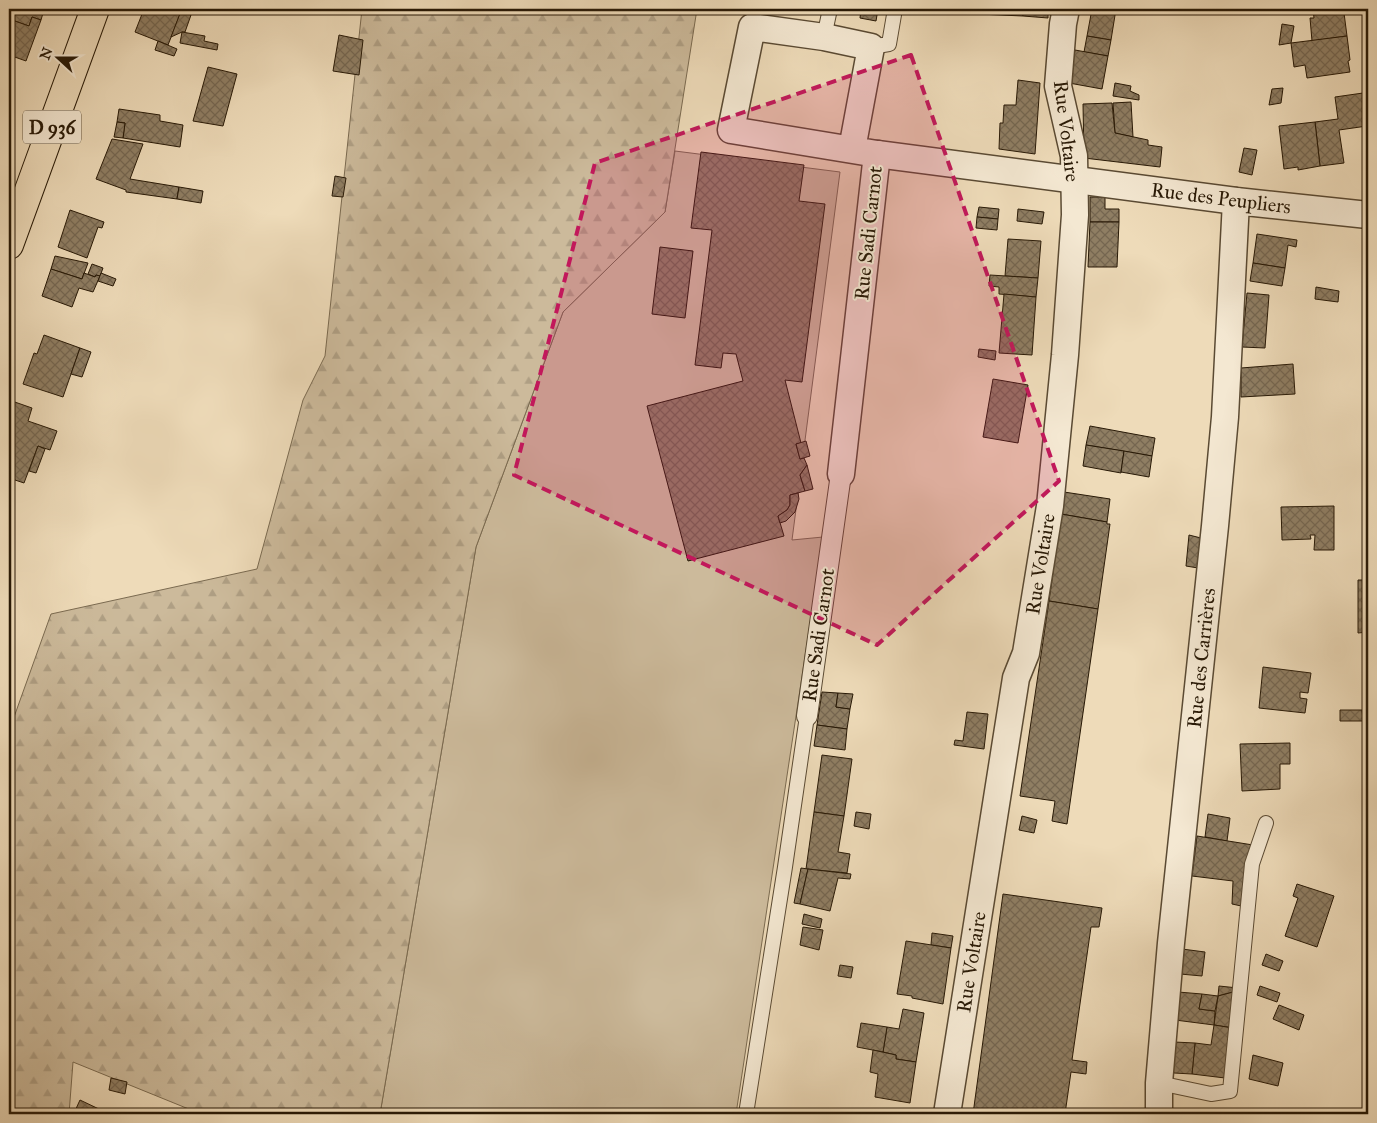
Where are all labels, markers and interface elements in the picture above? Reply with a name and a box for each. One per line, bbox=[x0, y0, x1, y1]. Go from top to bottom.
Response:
north arrow bbox=[32, 32, 82, 82]
text: N bbox=[36, 45, 56, 62]
street label: Rue Voltaire bbox=[1049, 79, 1085, 183]
road number: D 936 bbox=[23, 110, 81, 144]
street label: Rue Sadi Carnot bbox=[849, 165, 887, 301]
street label: Rue des Peupliers bbox=[1150, 178, 1292, 218]
street label: Rue Voltaire bbox=[1020, 512, 1060, 616]
street label: Rue Sadi Carnot bbox=[797, 567, 839, 703]
street label: Rue des Carrières bbox=[1182, 587, 1220, 729]
street label: Rue Voltaire bbox=[951, 910, 991, 1014]

